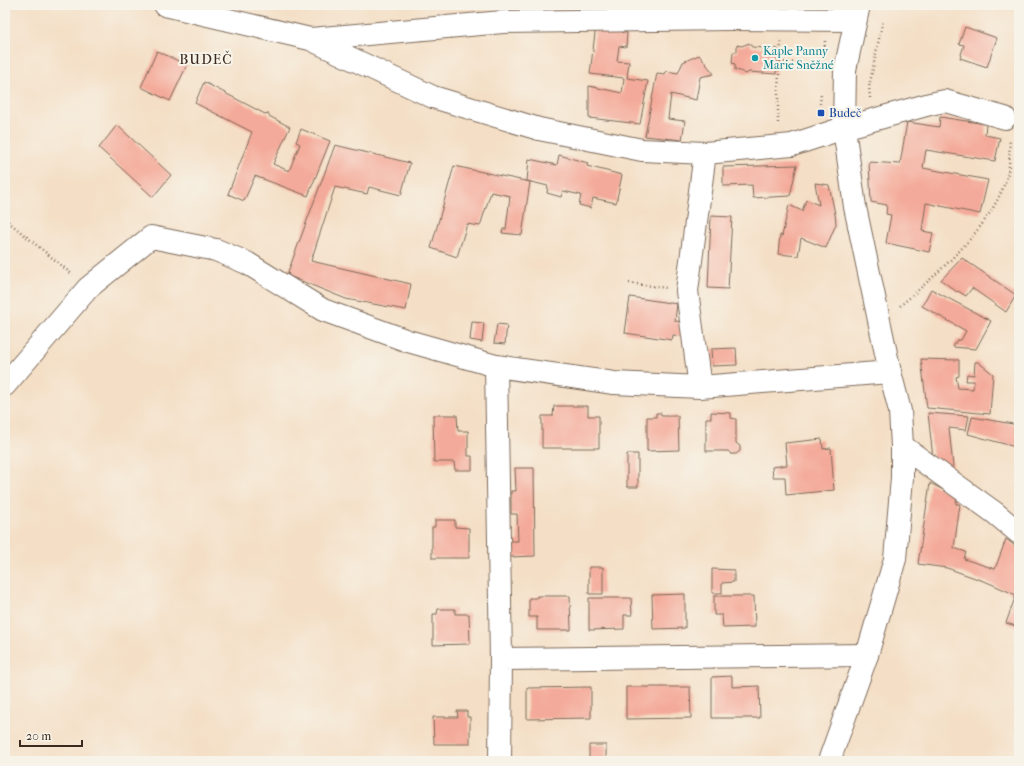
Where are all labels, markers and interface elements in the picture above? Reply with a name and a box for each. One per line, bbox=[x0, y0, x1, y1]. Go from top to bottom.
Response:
place label: Kaple Panny Marie Sněžné bbox=[763, 44, 834, 72]
district label: BUDEČ bbox=[179, 50, 233, 68]
marker: Kaple Panny Marie Sněžné bbox=[750, 53, 760, 63]
place label: Budeč bbox=[829, 106, 861, 120]
marker: Budeč bbox=[816, 108, 826, 118]
scale bar bbox=[20, 722, 82, 748]
text: 20 m bbox=[26, 729, 51, 743]

